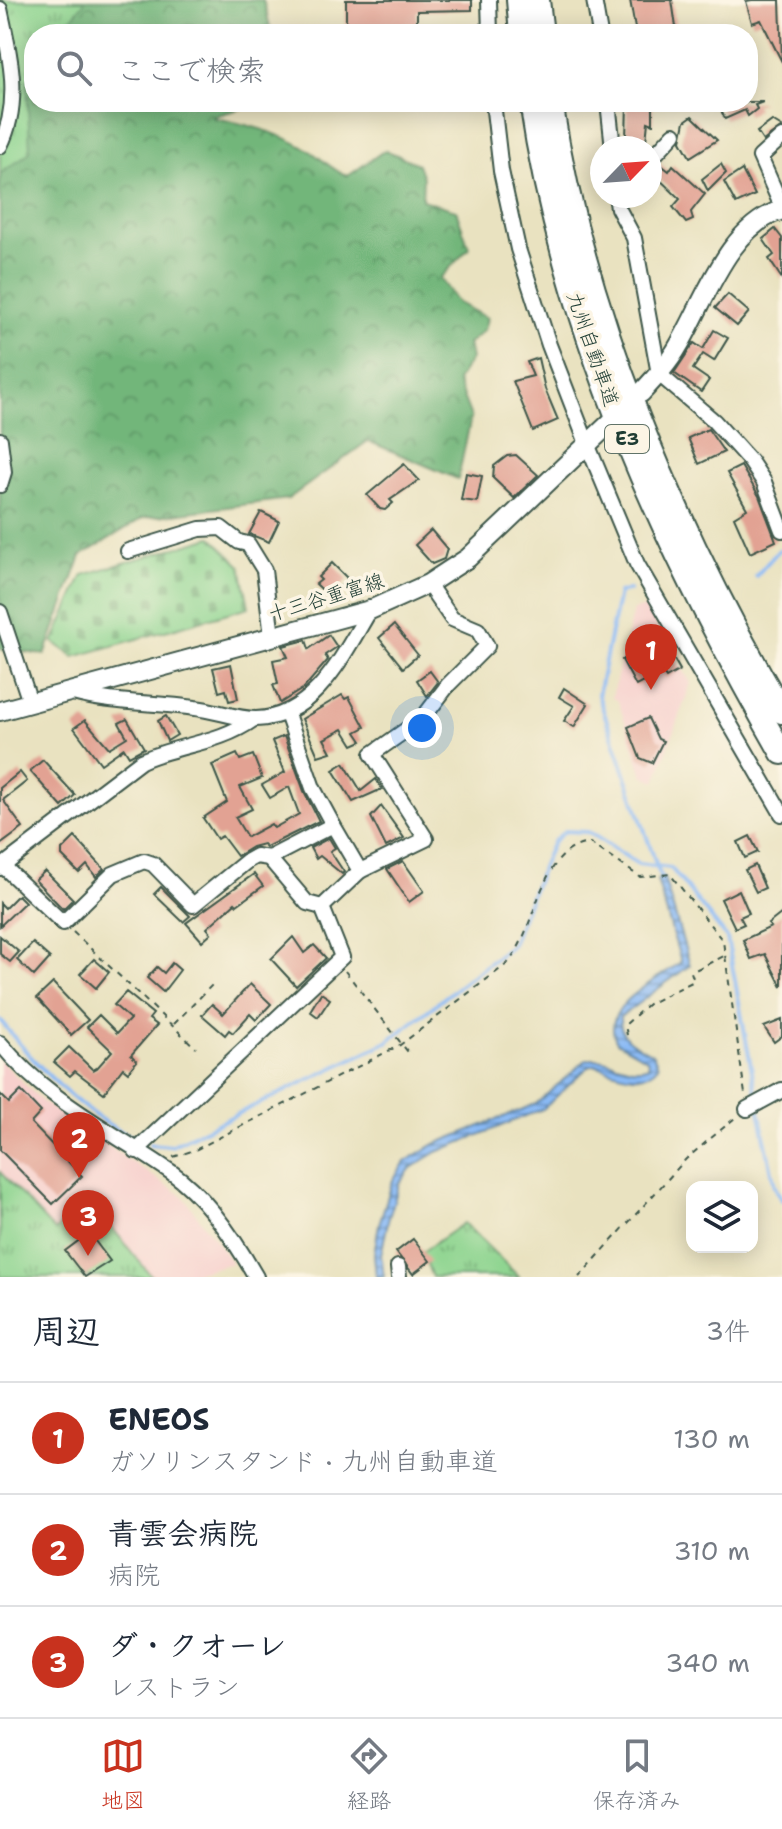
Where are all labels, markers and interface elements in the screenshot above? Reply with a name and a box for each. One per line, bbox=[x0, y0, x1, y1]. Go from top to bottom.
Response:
search box bbox=[24, 24, 758, 112]
icon: search bbox=[52, 46, 96, 90]
text: ここで検索 bbox=[116, 50, 266, 91]
north arrow bbox=[590, 136, 662, 208]
street label: 九州自動車道 bbox=[561, 288, 625, 410]
road number: E3 bbox=[605, 425, 649, 453]
street label: 十三谷重富線 bbox=[265, 567, 387, 627]
pin: 1 bbox=[625, 624, 677, 690]
your location bbox=[402, 708, 442, 748]
pin: 2 bbox=[53, 1112, 105, 1178]
map controls bbox=[686, 1181, 758, 1253]
button: layers bbox=[686, 1181, 758, 1253]
pin: 3 bbox=[62, 1190, 114, 1256]
text: 周辺 bbox=[32, 1308, 100, 1354]
text: 3件 bbox=[706, 1313, 750, 1348]
text: ENEOS bbox=[108, 1399, 209, 1440]
text: 1 bbox=[52, 1421, 64, 1456]
text: 130 m bbox=[673, 1421, 750, 1456]
text: ガソリンスタンド · 九州自動車道 bbox=[108, 1443, 498, 1478]
text: 青雲会病院 bbox=[108, 1513, 258, 1554]
text: 2 bbox=[49, 1533, 67, 1568]
text: 310 m bbox=[674, 1533, 750, 1568]
text: 病院 bbox=[108, 1557, 160, 1592]
text: ダ・クオーレ bbox=[108, 1625, 287, 1666]
text: 3 bbox=[49, 1645, 67, 1680]
text: 340 m bbox=[665, 1645, 750, 1680]
text: レストラン bbox=[108, 1669, 240, 1704]
tab: 地図 bbox=[101, 1734, 145, 1815]
tab: 経路 bbox=[347, 1734, 391, 1815]
tab: 保存済み bbox=[593, 1734, 681, 1815]

